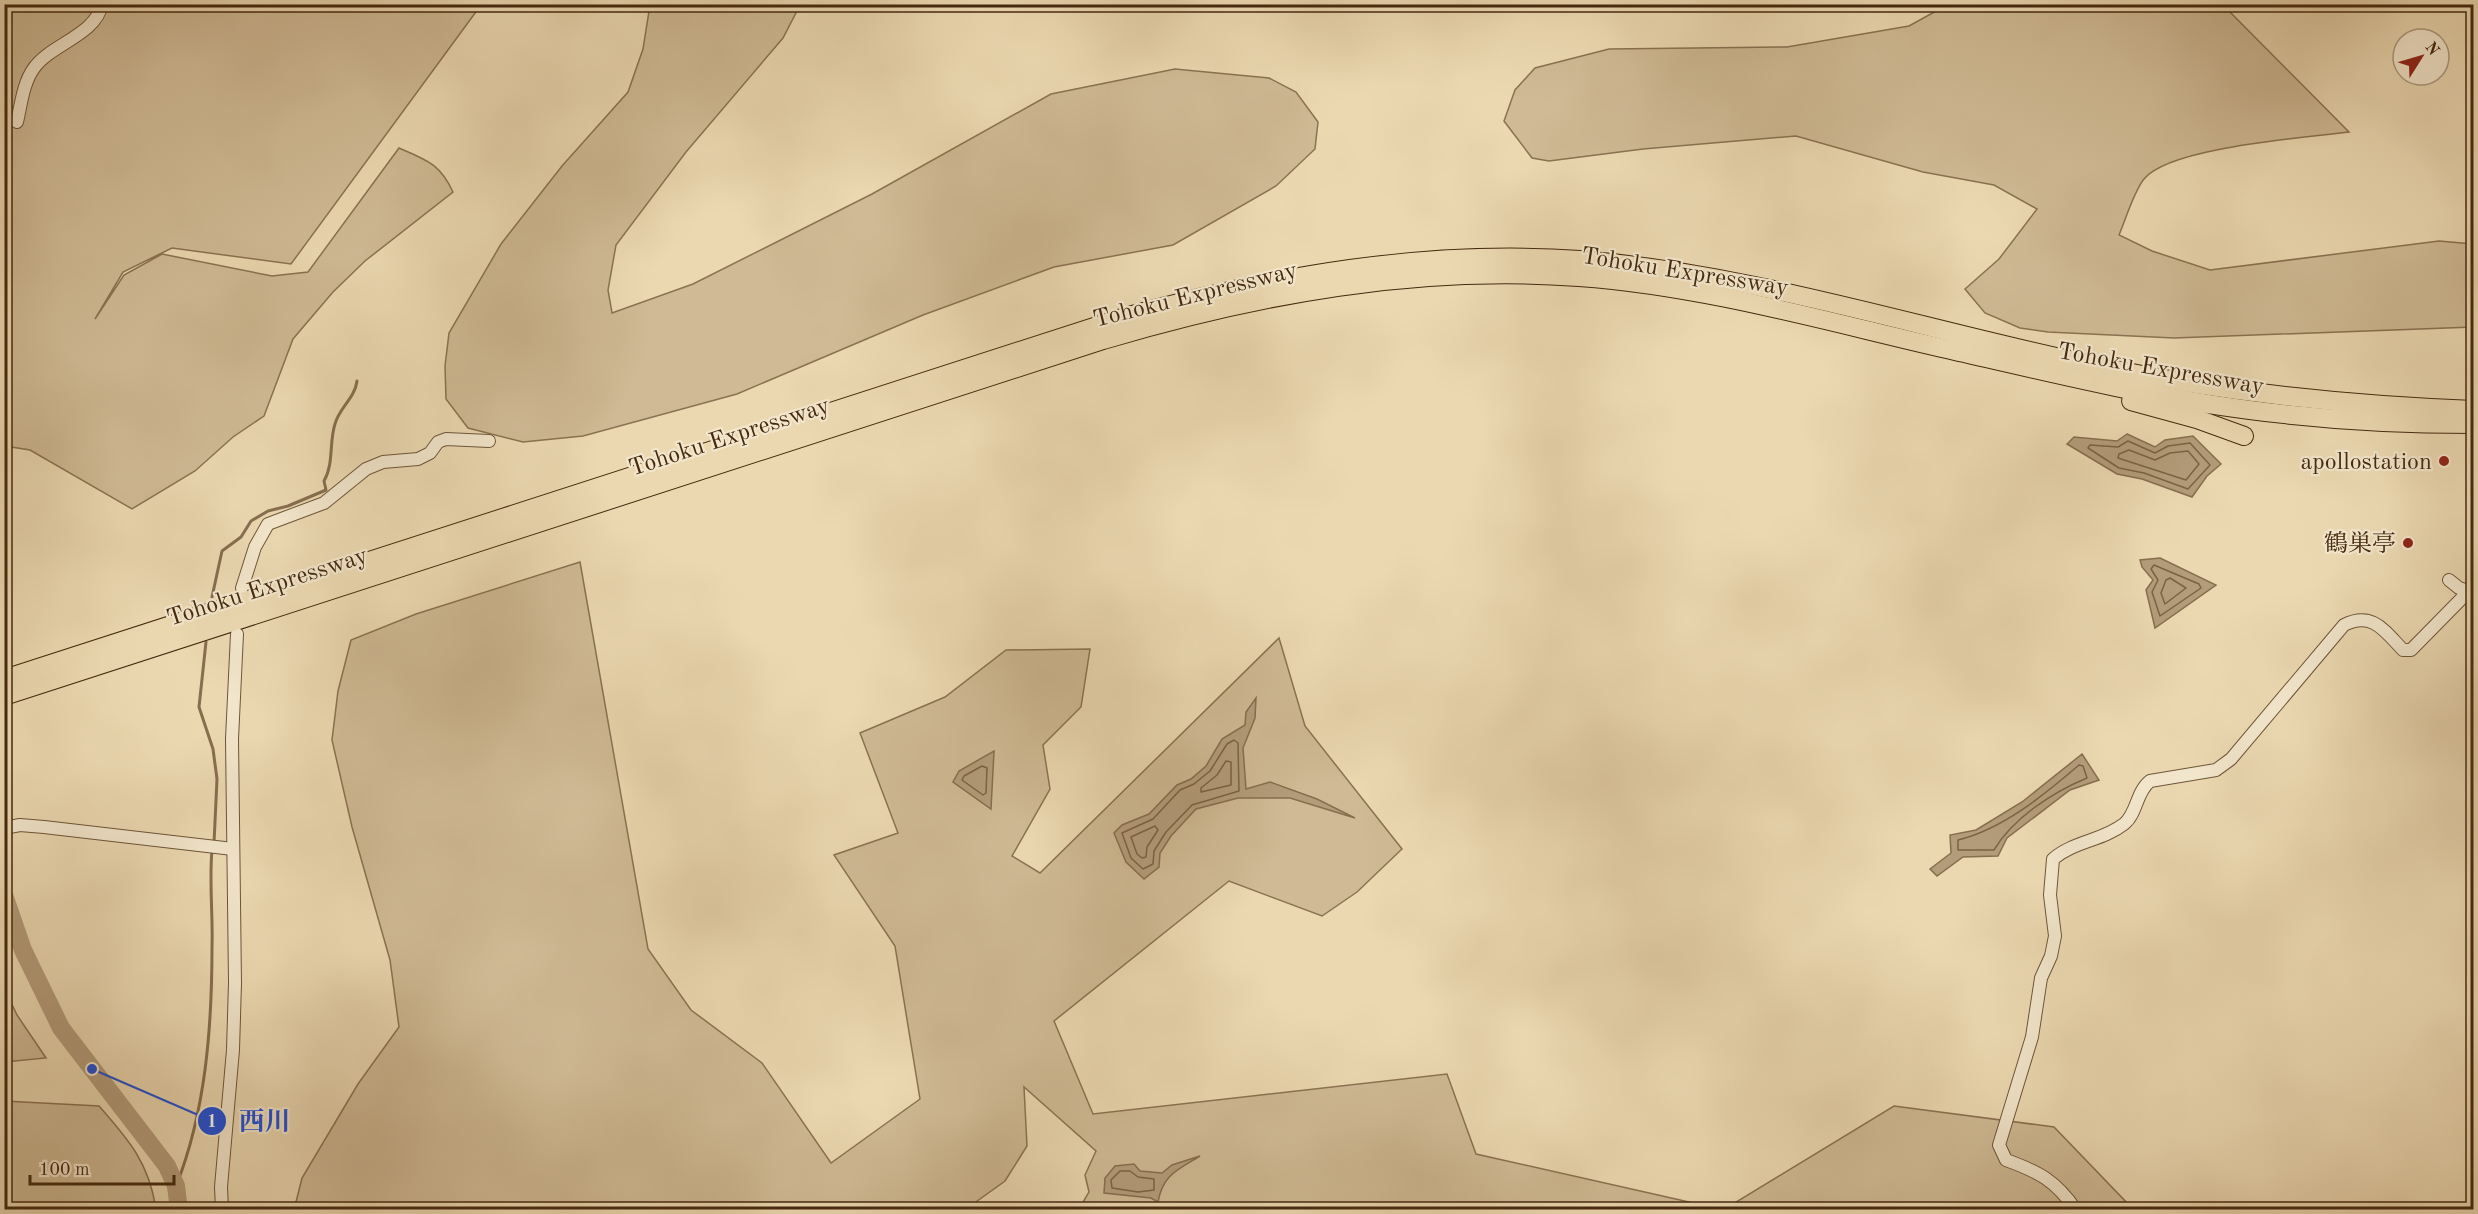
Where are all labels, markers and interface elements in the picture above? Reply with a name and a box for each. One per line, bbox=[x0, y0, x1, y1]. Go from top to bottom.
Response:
north arrow bbox=[2391, 27, 2451, 87]
text: N bbox=[2421, 39, 2442, 59]
street label: Tohoku Expressway bbox=[1579, 245, 1790, 301]
street label: Tohoku Expressway bbox=[1091, 259, 1300, 333]
street label: Tohoku Expressway bbox=[2055, 340, 2266, 400]
street label: Tohoku Expressway bbox=[626, 394, 833, 482]
place label: apollostation bbox=[2301, 451, 2432, 475]
marker: apollostation bbox=[2437, 454, 2451, 468]
place label: 鶴巣亭 bbox=[2324, 530, 2396, 557]
marker: 鶴巣亭 bbox=[2401, 536, 2415, 550]
street label: Tohoku Expressway bbox=[164, 544, 371, 632]
callout: 西川 bbox=[197, 1099, 303, 1143]
text: 西川 bbox=[239, 1108, 291, 1136]
text: 1 bbox=[207, 1113, 217, 1131]
scale bar bbox=[30, 1148, 174, 1186]
text: 100 m bbox=[39, 1161, 90, 1179]

